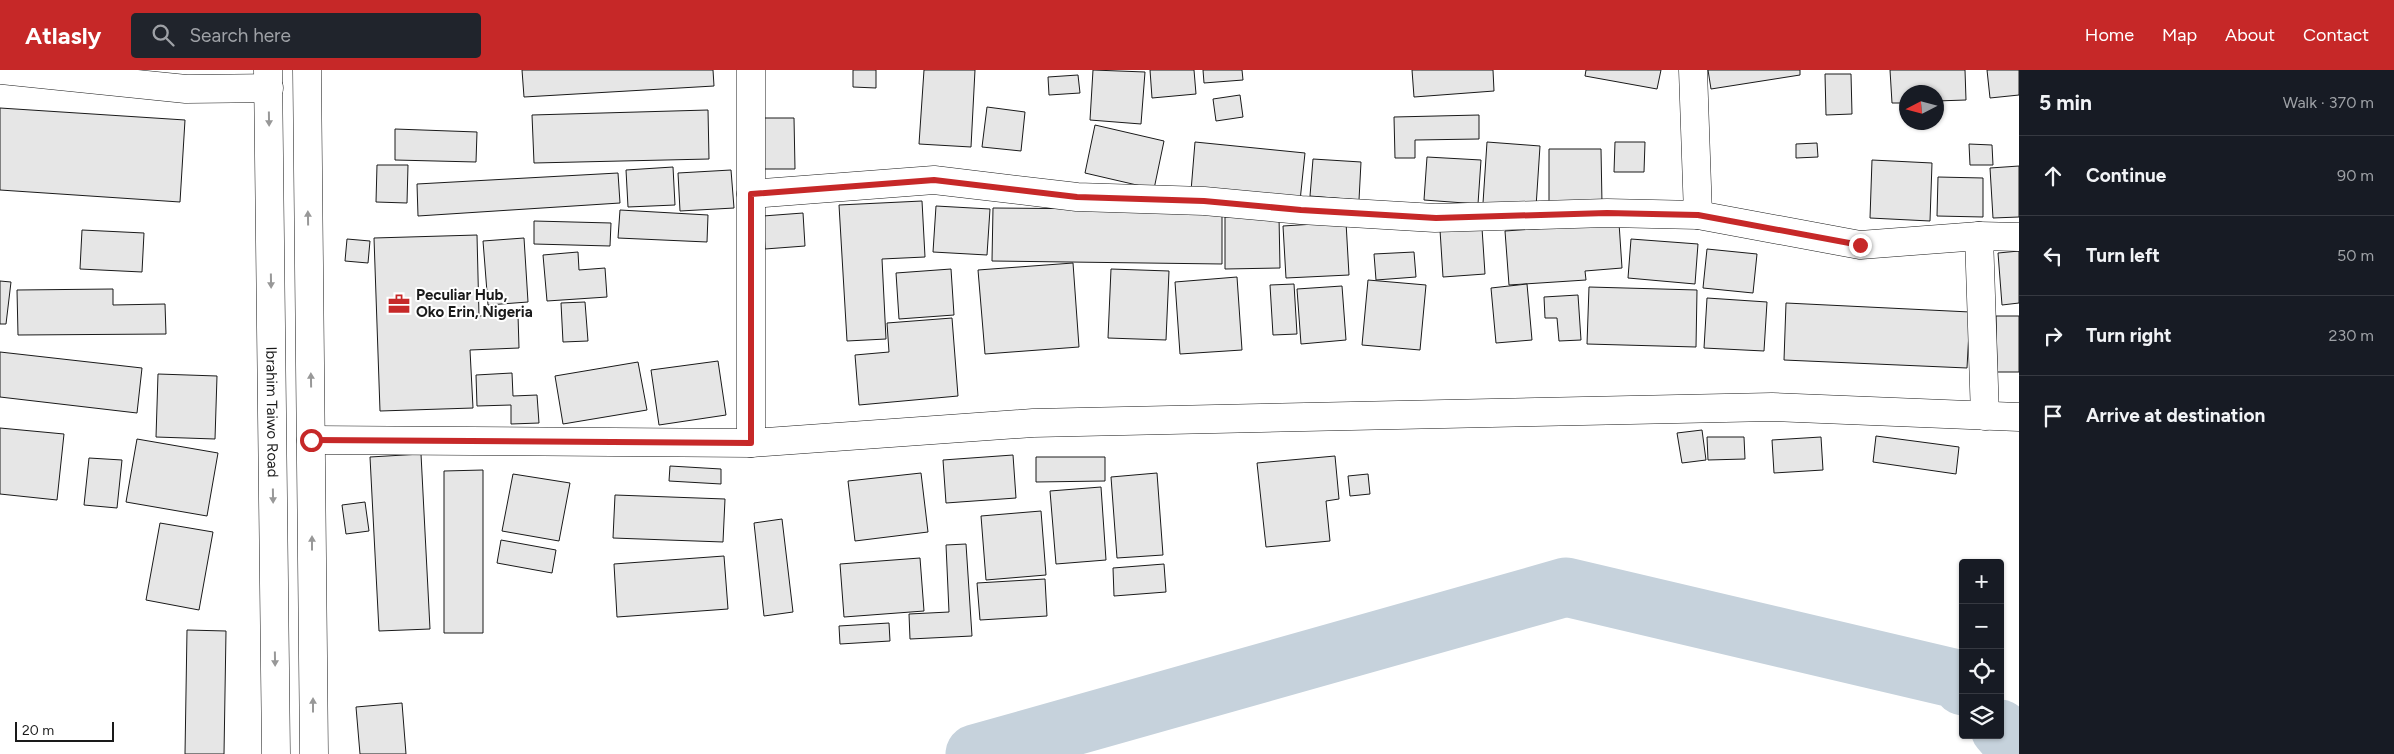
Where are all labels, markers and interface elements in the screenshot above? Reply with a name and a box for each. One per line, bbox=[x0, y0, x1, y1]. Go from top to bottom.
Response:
search box bbox=[131, 13, 481, 58]
text: Atlasly bbox=[25, 21, 101, 50]
icon: search bbox=[149, 21, 177, 49]
text: Search here bbox=[189, 24, 291, 47]
text: Home bbox=[2085, 24, 2134, 46]
text: Map bbox=[2162, 24, 2197, 46]
text: About bbox=[2225, 24, 2275, 46]
text: Contact bbox=[2303, 24, 2369, 46]
north arrow bbox=[1899, 85, 1944, 130]
text: 5 min bbox=[2039, 90, 2092, 115]
text: Walk · 370 m bbox=[2283, 93, 2374, 112]
one-way arrow bbox=[265, 111, 273, 127]
icon: ahead bbox=[2039, 162, 2067, 190]
text: Continue bbox=[2086, 164, 2166, 187]
text: 90 m bbox=[2337, 166, 2374, 185]
one-way arrow bbox=[304, 210, 312, 226]
route end bbox=[1849, 234, 1872, 257]
icon: left bbox=[2039, 242, 2067, 270]
text: Turn left bbox=[2086, 244, 2160, 267]
text: 50 m bbox=[2337, 246, 2374, 265]
one-way arrow bbox=[267, 273, 275, 289]
place label: Peculiar Hub, Oko Erin, Nigeria bbox=[416, 286, 533, 321]
office icon: Peculiar Hub, Oko Erin, Nigeria bbox=[386, 291, 412, 317]
icon: right bbox=[2039, 322, 2067, 350]
text: Turn right bbox=[2086, 324, 2172, 347]
text: 230 m bbox=[2329, 326, 2374, 345]
street label: Ibrahim Taiwo Road bbox=[262, 346, 282, 478]
one-way arrow bbox=[307, 372, 315, 388]
icon: arrive bbox=[2039, 402, 2067, 430]
text: Arrive at destination bbox=[2086, 404, 2265, 427]
route start bbox=[300, 429, 323, 452]
one-way arrow bbox=[269, 488, 277, 504]
one-way arrow bbox=[308, 535, 316, 551]
map controls bbox=[1959, 559, 2004, 739]
button: + bbox=[1959, 559, 2004, 604]
button: − bbox=[1959, 604, 2004, 649]
button: locate bbox=[1959, 649, 2004, 694]
one-way arrow bbox=[271, 651, 279, 667]
button: layers bbox=[1959, 694, 2004, 739]
one-way arrow bbox=[309, 697, 317, 713]
scale bar bbox=[15, 719, 114, 742]
text: 20 m bbox=[22, 722, 54, 739]

